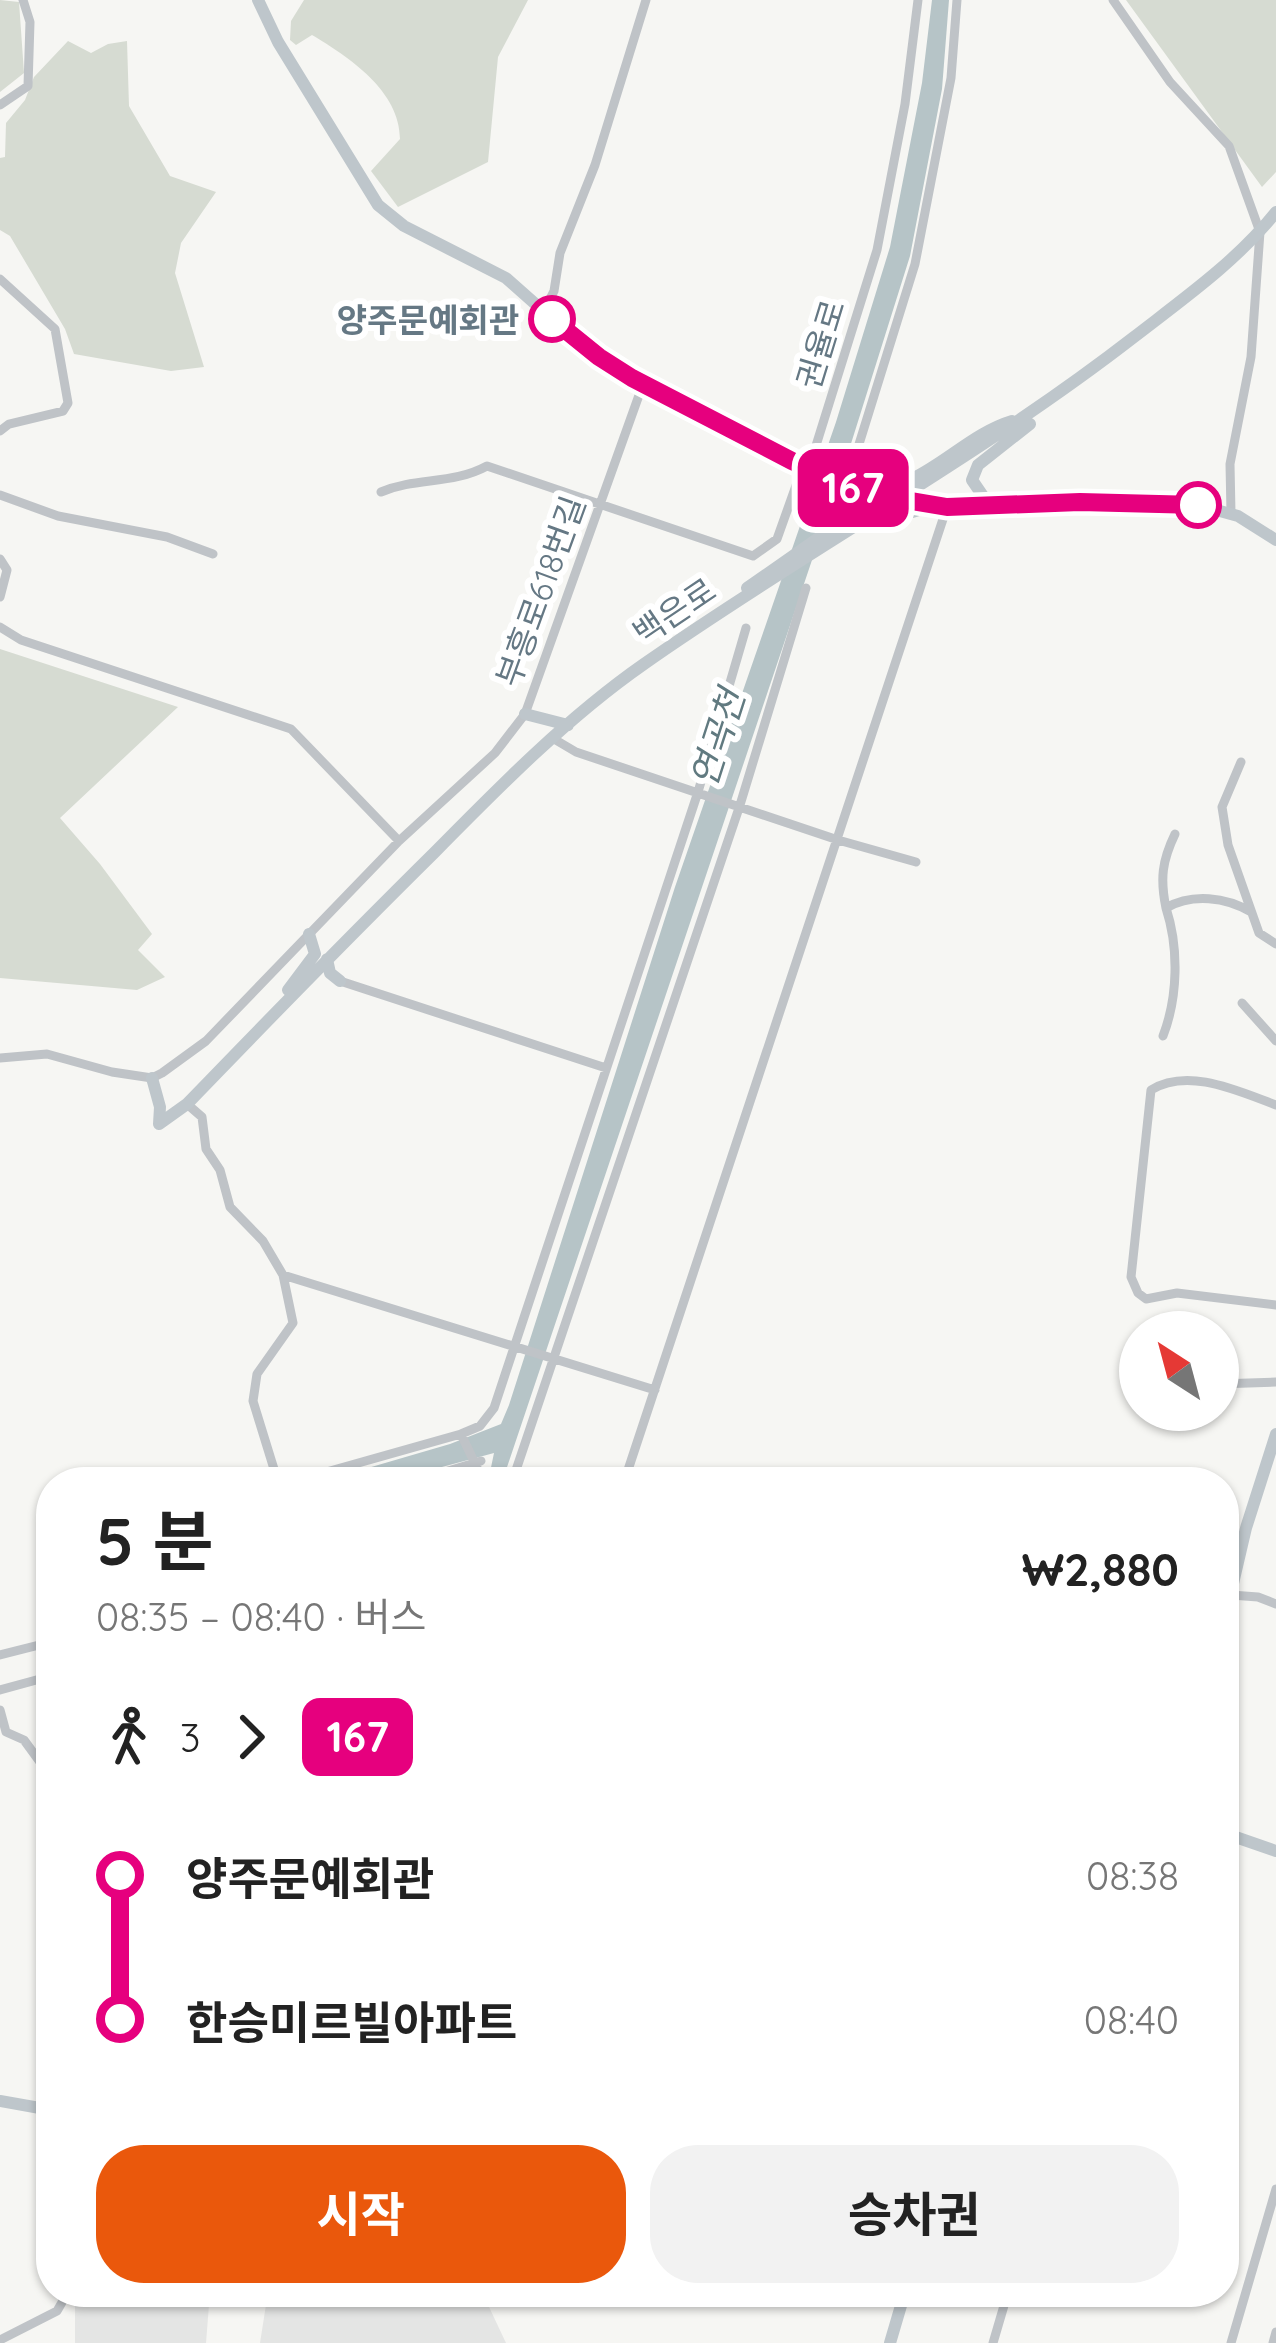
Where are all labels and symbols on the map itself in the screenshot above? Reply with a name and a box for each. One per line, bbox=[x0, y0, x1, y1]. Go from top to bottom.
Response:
street label: 권율로 bbox=[787, 294, 853, 394]
marker: 양주문예회관 bbox=[530, 297, 574, 341]
place label: 양주문예회관 bbox=[337, 299, 519, 340]
line badge: 167 bbox=[784, 449, 922, 527]
unlabelled marker bbox=[1176, 483, 1220, 527]
street label: 부흥로618번길 bbox=[487, 490, 593, 692]
street label: 백은로 bbox=[625, 569, 723, 653]
water label: 연곡천 bbox=[680, 680, 755, 792]
north arrow bbox=[1119, 1311, 1239, 1431]

